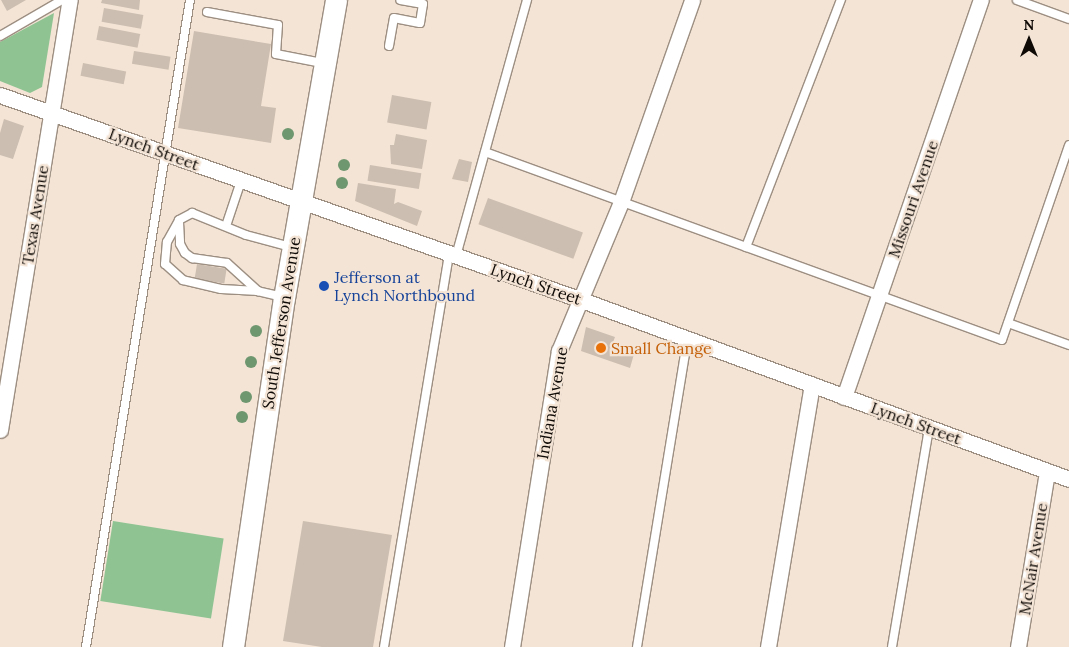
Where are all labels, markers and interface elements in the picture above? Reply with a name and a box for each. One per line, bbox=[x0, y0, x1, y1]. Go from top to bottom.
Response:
north arrow bbox=[1004, 15, 1054, 65]
text: N bbox=[1024, 16, 1034, 34]
street label: Lynch Street bbox=[106, 124, 202, 174]
street label: Missouri Avenue bbox=[884, 138, 942, 260]
street label: Texas Avenue bbox=[18, 164, 52, 266]
street label: South Jefferson Avenue bbox=[258, 236, 304, 410]
street label: Lynch Street bbox=[488, 260, 584, 308]
place label: Jefferson at Lynch Northbound bbox=[334, 267, 475, 305]
marker: Jefferson at Lynch Northbound bbox=[318, 280, 330, 292]
place label: Small Change bbox=[611, 338, 712, 358]
marker: Small Change bbox=[595, 342, 607, 354]
street label: Indiana Avenue bbox=[533, 345, 571, 461]
street label: Lynch Street bbox=[868, 398, 964, 448]
street label: McNair Avenue bbox=[1015, 502, 1051, 616]

